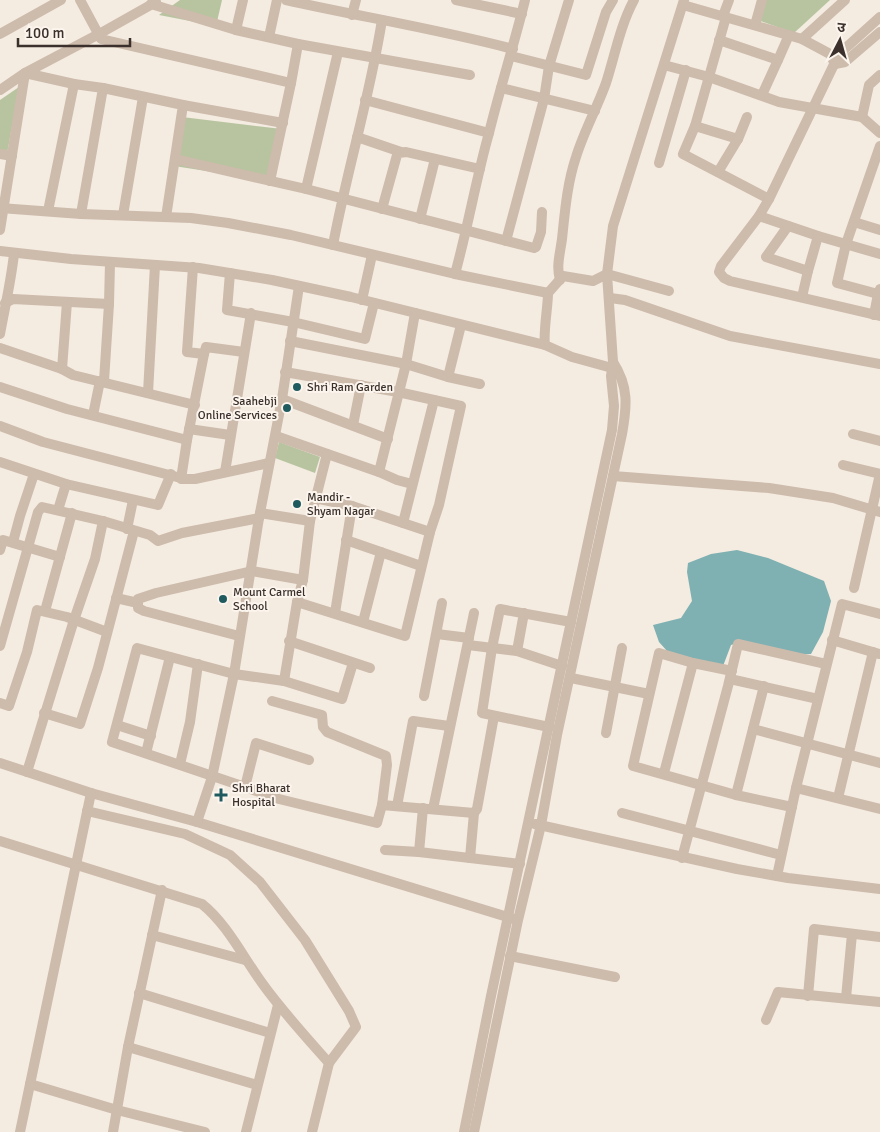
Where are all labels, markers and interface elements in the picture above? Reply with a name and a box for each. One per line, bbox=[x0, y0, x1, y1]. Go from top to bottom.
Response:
scale bar bbox=[18, 15, 130, 47]
north arrow bbox=[815, 15, 865, 65]
text: उ bbox=[836, 19, 847, 37]
text: 100 m bbox=[25, 24, 65, 42]
place label: Shri Ram Garden bbox=[307, 380, 393, 395]
marker: Shri Ram Garden bbox=[291, 381, 303, 393]
place label: Saahebji Online Services bbox=[198, 394, 277, 423]
marker: Saahebji Online Services bbox=[281, 402, 293, 414]
place label: Mandir - Shyam Nagar bbox=[307, 490, 375, 519]
marker: Mandir - Shyam Nagar bbox=[291, 498, 303, 510]
place label: Mount Carmel School bbox=[233, 585, 306, 614]
marker: Mount Carmel School bbox=[217, 593, 229, 605]
place label: Shri Bharat Hospital bbox=[232, 781, 290, 810]
marker: Shri Bharat Hospital bbox=[214, 788, 228, 802]

